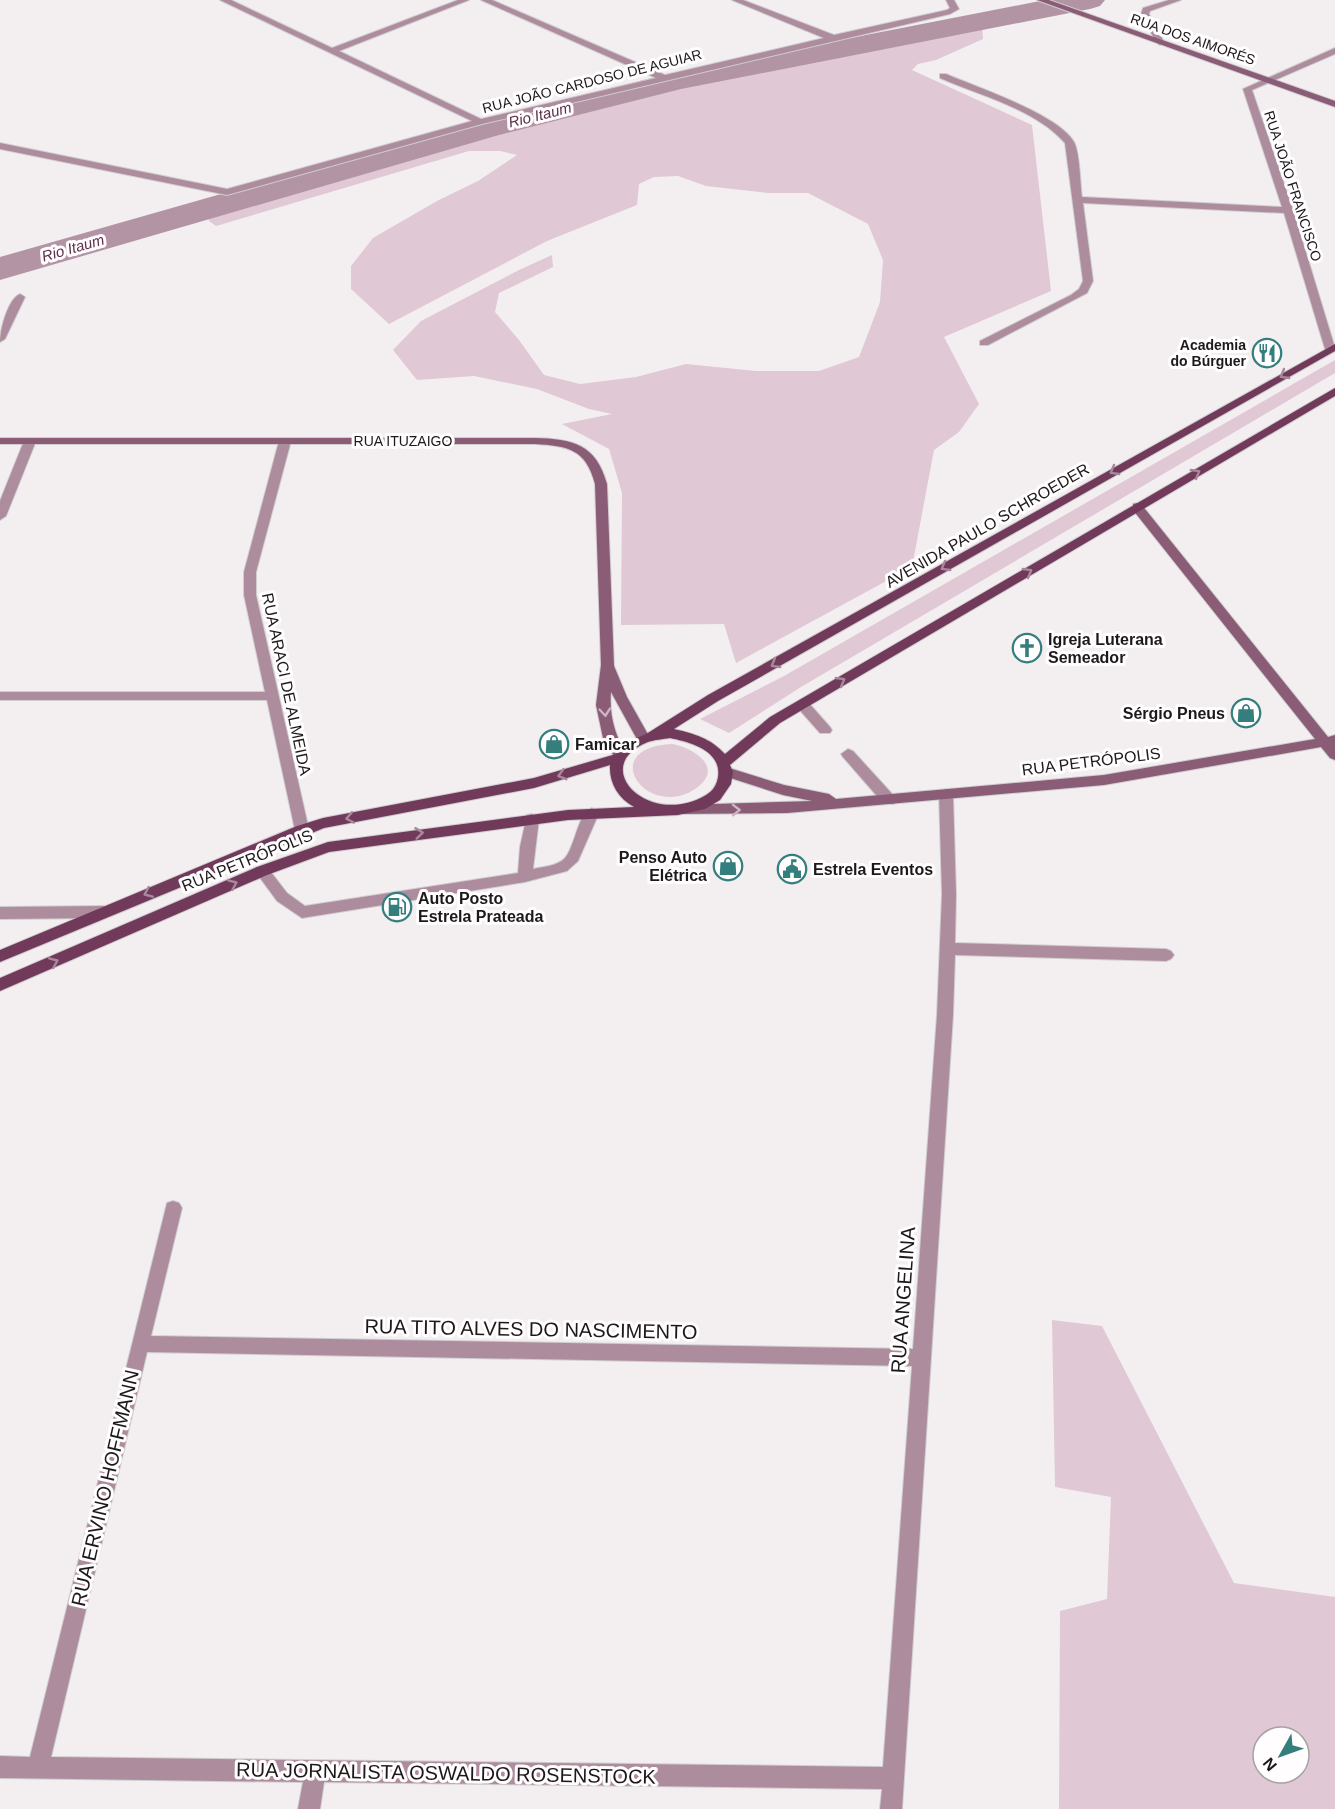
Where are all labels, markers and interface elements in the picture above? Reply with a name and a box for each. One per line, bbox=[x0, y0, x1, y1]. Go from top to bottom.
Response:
street label: RUA DOS AIMORÉS bbox=[1129, 10, 1257, 68]
street label: RUA JOÃO CARDOSO DE AGUIAR bbox=[481, 46, 703, 116]
water label: Rio Itaum bbox=[507, 99, 573, 131]
street label: RUA JOÃO FRANCISCO bbox=[1261, 109, 1325, 263]
water label: Rio Itaum bbox=[40, 231, 106, 265]
place label: Academia do Búrguer bbox=[1171, 337, 1247, 369]
restaurant icon: Academia do Búrguer bbox=[1251, 337, 1283, 369]
one-way arrow bbox=[1280, 368, 1290, 380]
street label: RUA ITUZAIGO bbox=[354, 433, 452, 449]
street label: AVENIDA PAULO SCHROEDER bbox=[882, 460, 1092, 591]
one-way arrow bbox=[1110, 464, 1121, 476]
one-way arrow bbox=[1190, 469, 1200, 480]
one-way arrow bbox=[941, 560, 951, 572]
one-way arrow bbox=[1021, 567, 1032, 579]
street label: RUA ARACI DE ALMEIDA bbox=[259, 591, 314, 777]
place label: Igreja Luterana Semeador bbox=[1048, 631, 1163, 666]
church icon: Igreja Luterana Semeador bbox=[1011, 632, 1043, 664]
one-way arrow bbox=[771, 656, 781, 668]
one-way arrow bbox=[835, 677, 845, 688]
shop icon: Sérgio Pneus bbox=[1230, 697, 1262, 729]
place label: Sérgio Pneus bbox=[1123, 705, 1225, 722]
one-way arrow bbox=[598, 707, 611, 716]
shop icon: Famicar bbox=[538, 728, 570, 760]
place label: Famicar bbox=[575, 736, 636, 753]
street label: RUA PETRÓPOLIS bbox=[1021, 744, 1161, 778]
one-way arrow bbox=[557, 768, 568, 780]
one-way arrow bbox=[731, 803, 740, 816]
one-way arrow bbox=[345, 811, 355, 824]
street label: RUA PETRÓPOLIS bbox=[179, 826, 315, 894]
one-way arrow bbox=[415, 828, 424, 840]
place label: Penso Auto Elétrica bbox=[619, 849, 707, 884]
shop icon: Penso Auto Elétrica bbox=[712, 850, 744, 882]
public building icon: Estrela Eventos bbox=[776, 853, 808, 885]
place label: Estrela Eventos bbox=[813, 861, 933, 878]
one-way arrow bbox=[226, 879, 237, 891]
one-way arrow bbox=[143, 886, 154, 898]
place label: Auto Posto Estrela Prateada bbox=[418, 890, 544, 925]
fuel station icon: Auto Posto Estrela Prateada bbox=[381, 891, 413, 923]
one-way arrow bbox=[47, 957, 58, 969]
street label: RUA ANGELINA bbox=[887, 1225, 919, 1374]
street label: RUA TITO ALVES DO NASCIMENTO bbox=[364, 1315, 698, 1343]
street label: RUA ERVINO HOFFMANN bbox=[67, 1368, 143, 1608]
north arrow bbox=[1251, 1725, 1311, 1785]
text: N bbox=[1260, 1754, 1280, 1774]
street label: RUA JORNALISTA OSWALDO ROSENSTOCK bbox=[236, 1758, 657, 1788]

